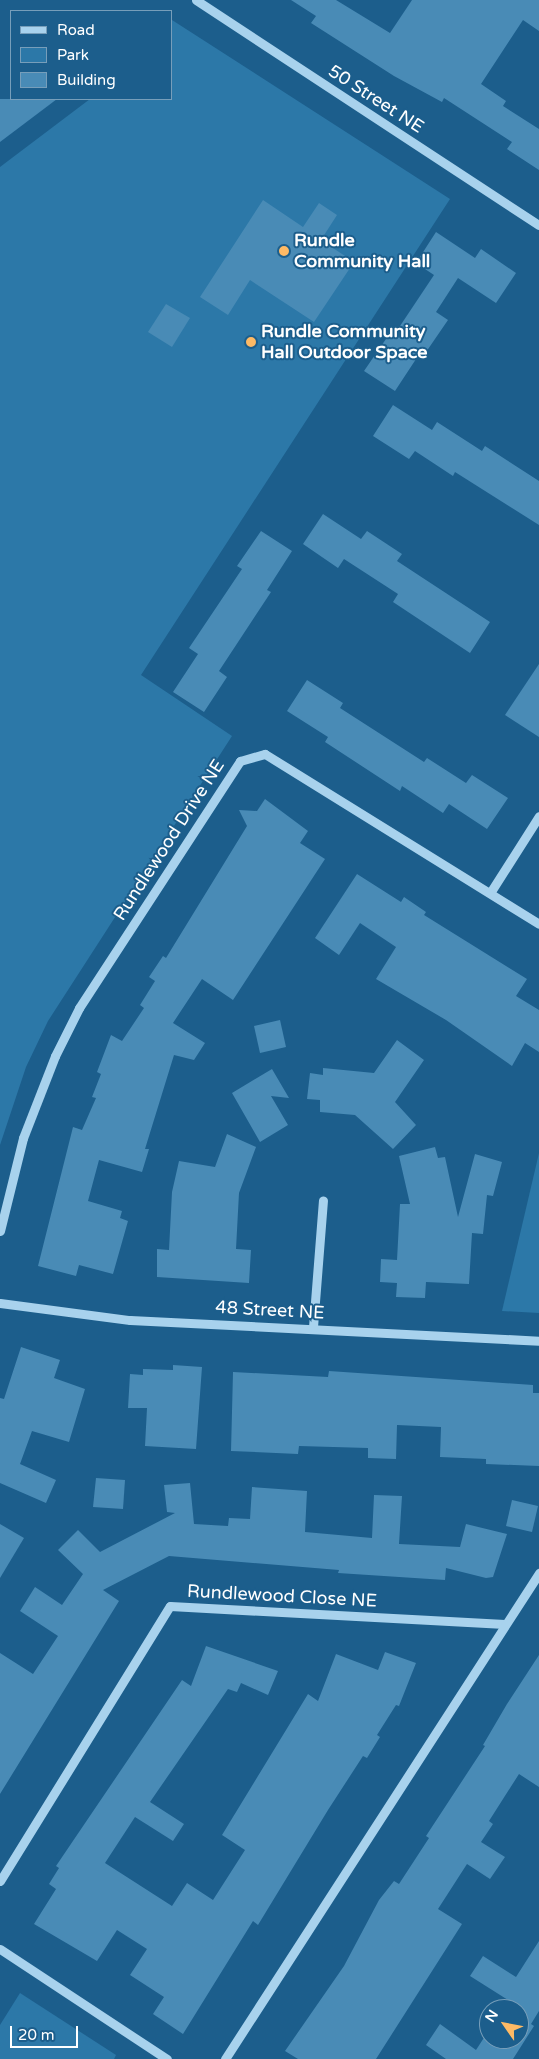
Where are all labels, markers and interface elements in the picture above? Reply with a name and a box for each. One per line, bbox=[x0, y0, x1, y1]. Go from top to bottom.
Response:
legend bbox=[10, 10, 172, 100]
text: Road bbox=[57, 21, 95, 39]
text: Park bbox=[57, 46, 89, 64]
street label: 50 Street NE bbox=[324, 60, 428, 138]
text: Building bbox=[57, 71, 116, 89]
place label: Rundle Community Hall bbox=[294, 230, 430, 272]
marker: Rundle Community Hall bbox=[278, 245, 290, 257]
place label: Rundle Community Hall Outdoor Space bbox=[261, 321, 427, 364]
marker: Rundle Community Hall Outdoor Space bbox=[245, 336, 257, 348]
street label: Rundlewood Drive NE bbox=[109, 755, 229, 925]
street label: 48 Street NE bbox=[215, 1296, 325, 1324]
street label: Rundlewood Close NE bbox=[187, 1580, 377, 1612]
north arrow bbox=[479, 1999, 529, 2049]
text: N bbox=[482, 2007, 502, 2025]
scale bar bbox=[12, 2016, 80, 2048]
text: 20 m bbox=[18, 2026, 55, 2044]

